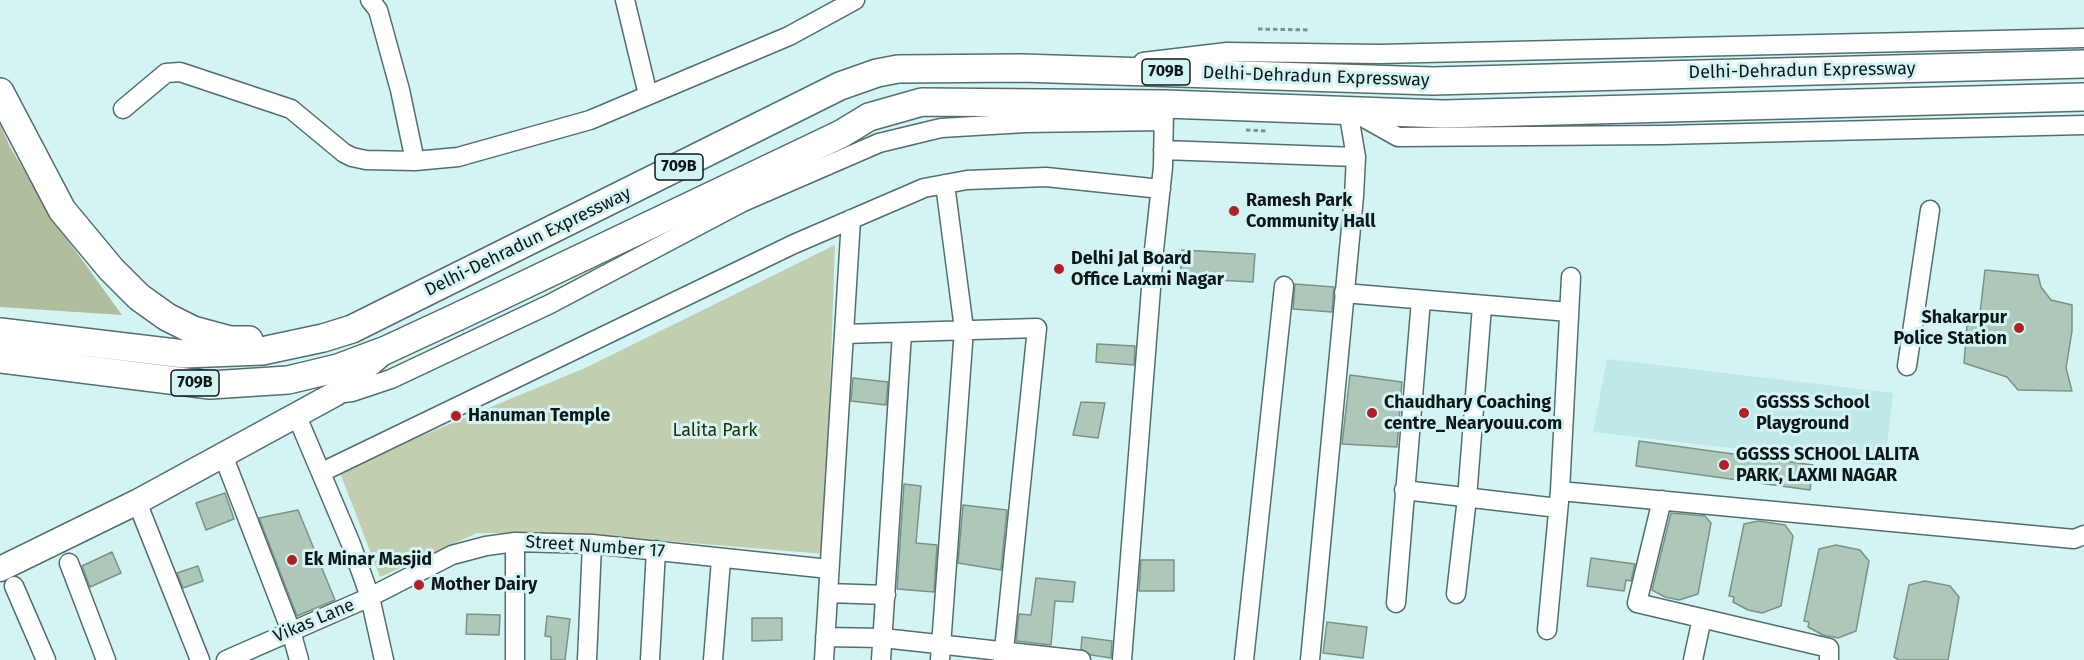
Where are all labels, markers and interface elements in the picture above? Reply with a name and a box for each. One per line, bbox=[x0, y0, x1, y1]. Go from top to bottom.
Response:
street label: Delhi-Dehradun Expressway bbox=[1688, 58, 1916, 84]
road number: 709B bbox=[1142, 59, 1190, 85]
street label: Delhi-Dehradun Expressway bbox=[1202, 62, 1430, 92]
road number: 709B bbox=[655, 154, 703, 180]
street label: Delhi-Dehradun Expressway bbox=[421, 183, 635, 301]
place label: Ramesh Park Community Hall bbox=[1246, 190, 1375, 232]
marker: Ramesh Park Community Hall bbox=[1227, 204, 1241, 218]
place label: Delhi Jal Board Office Laxmi Nagar bbox=[1071, 248, 1224, 290]
marker: Delhi Jal Board Office Laxmi Nagar bbox=[1052, 262, 1066, 276]
place label: Shakarpur Police Station bbox=[1894, 307, 2007, 350]
marker: Shakarpur Police Station bbox=[2012, 321, 2026, 335]
road number: 709B bbox=[171, 370, 219, 396]
place label: Chaudhary Coaching centre_Nearyouu.com bbox=[1384, 392, 1562, 434]
place label: GGSSS School Playground bbox=[1756, 392, 1870, 434]
place label: Hanuman Temple bbox=[468, 405, 610, 427]
marker: Chaudhary Coaching centre_Nearyouu.com bbox=[1365, 406, 1379, 420]
marker: GGSSS School Playground bbox=[1737, 406, 1751, 420]
marker: Hanuman Temple bbox=[449, 409, 463, 423]
park label: Lalita Park bbox=[672, 420, 758, 442]
place label: GGSSS SCHOOL LALITA PARK, LAXMI NAGAR bbox=[1736, 444, 1919, 486]
marker: GGSSS SCHOOL LALITA PARK, LAXMI NAGAR bbox=[1717, 458, 1731, 472]
street label: Street Number 17 bbox=[525, 531, 665, 563]
place label: Ek Minar Masjid bbox=[304, 549, 432, 571]
marker: Ek Minar Masjid bbox=[285, 553, 299, 567]
place label: Mother Dairy bbox=[431, 574, 537, 596]
marker: Mother Dairy bbox=[412, 578, 426, 592]
street label: Vikas Lane bbox=[270, 594, 358, 648]

